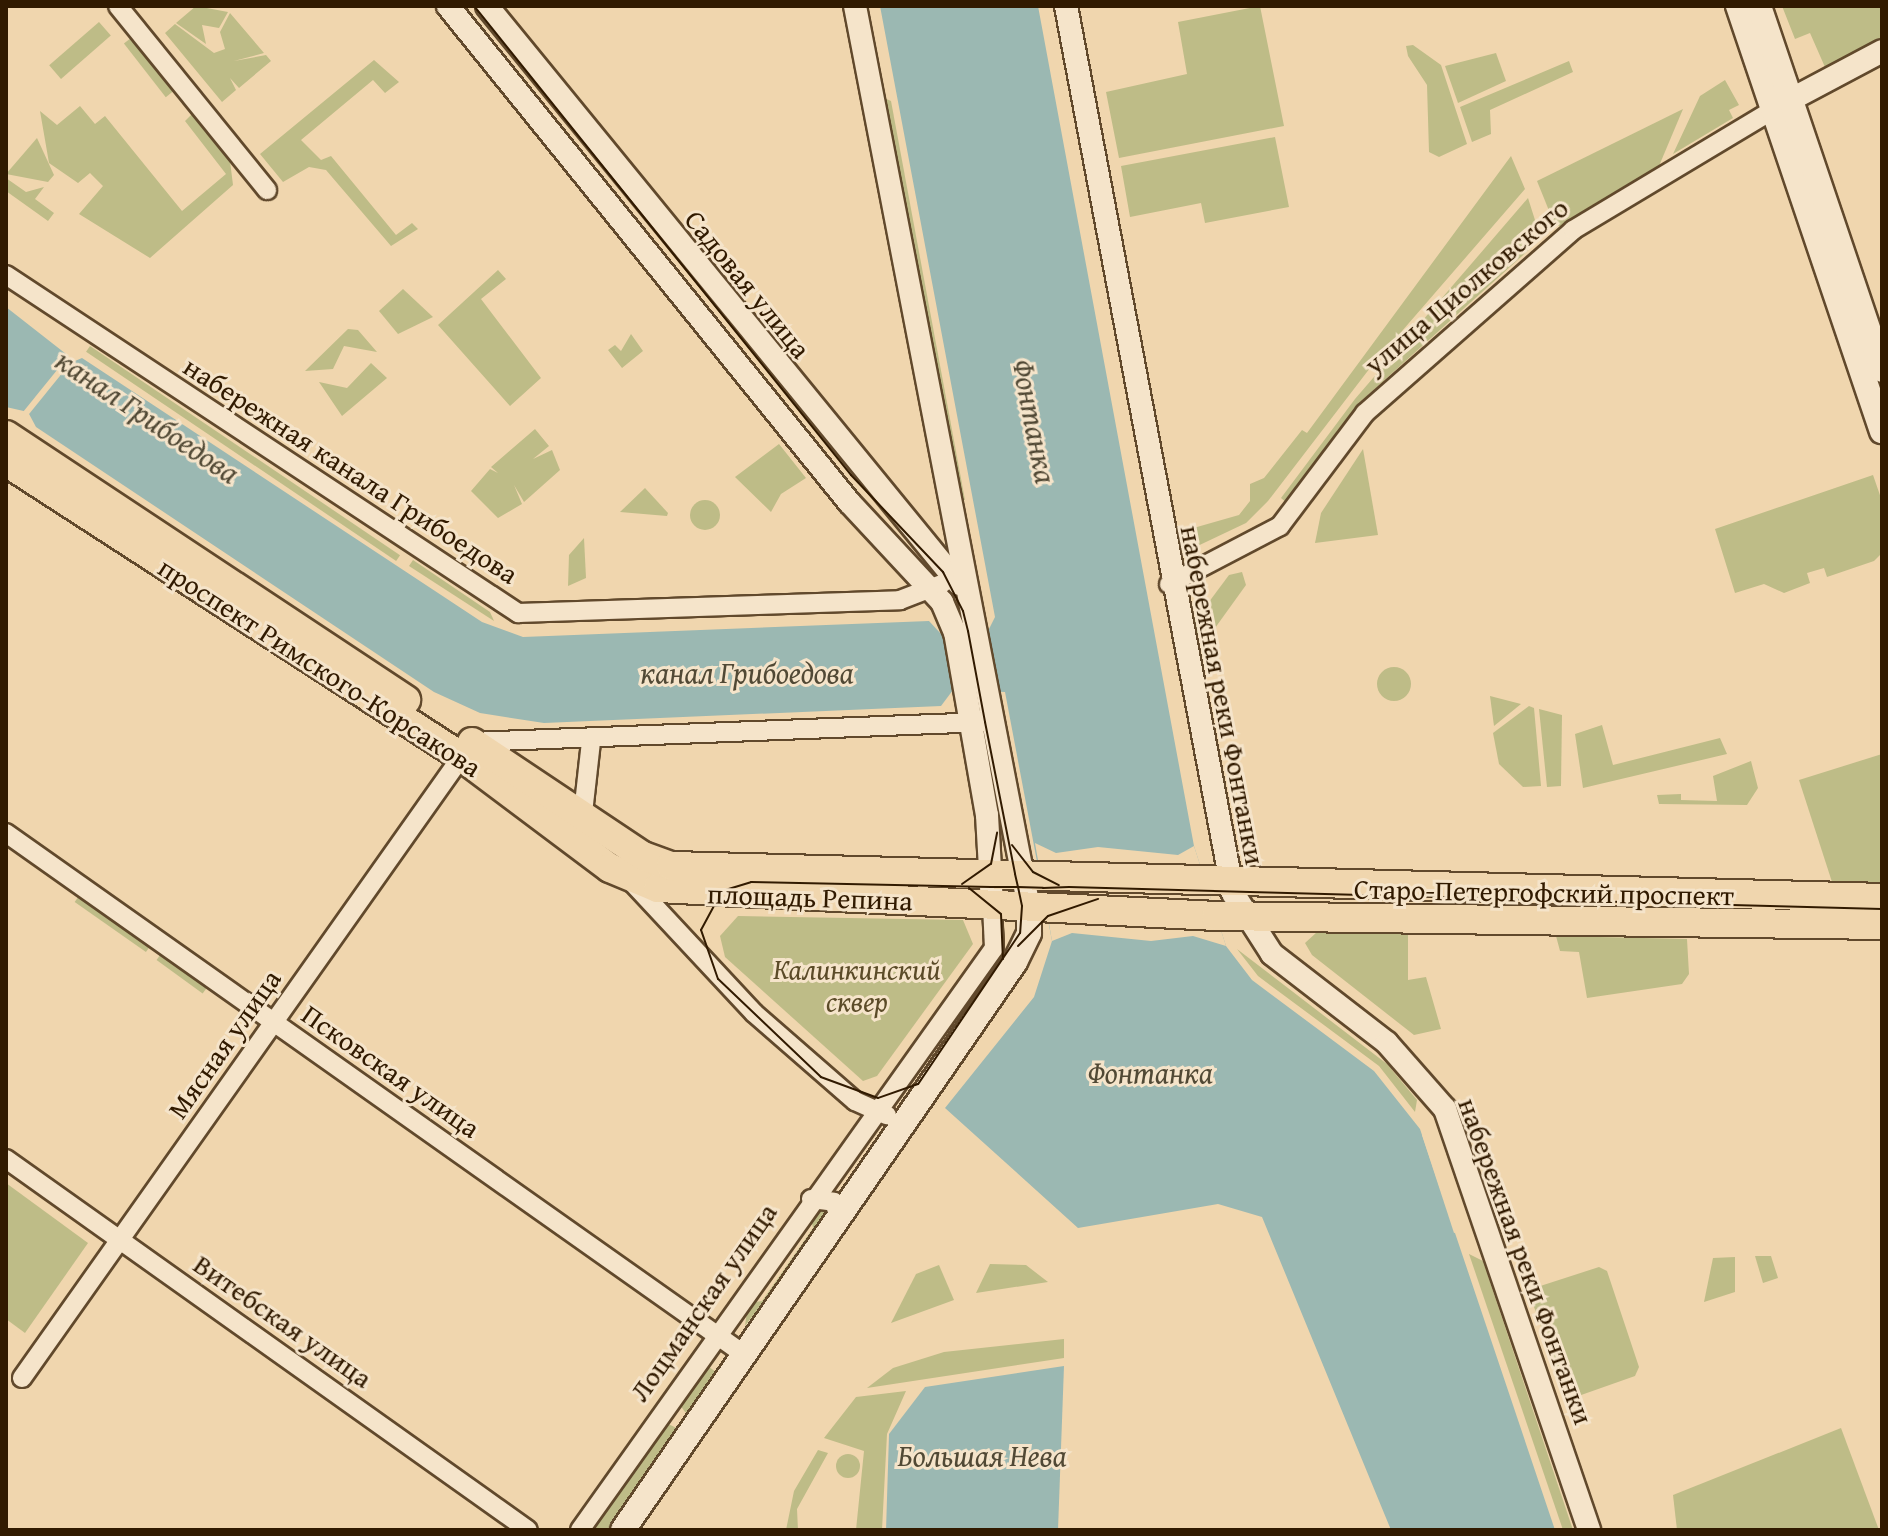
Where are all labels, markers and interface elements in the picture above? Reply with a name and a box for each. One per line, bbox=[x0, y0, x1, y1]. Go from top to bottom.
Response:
street label: улица Циолковского bbox=[1357, 191, 1575, 381]
street label: Садовая улица bbox=[678, 203, 818, 365]
water label: канал Грибоедова bbox=[50, 342, 246, 490]
street label: набережная канала Грибоедова bbox=[178, 349, 524, 591]
water label: Фонтанка bbox=[1005, 356, 1065, 486]
street label: набережная реки Фонтанки bbox=[1174, 523, 1272, 867]
street label: проспект Римского-Корсакова bbox=[152, 550, 488, 784]
water label: канал Грибоедова bbox=[640, 654, 854, 690]
street label: Старо-Петергофский проспект bbox=[1354, 872, 1734, 912]
street label: площадь Репина bbox=[707, 877, 913, 917]
park label: Калинкинский сквер bbox=[773, 952, 941, 1018]
street label: Мясная улица bbox=[160, 963, 288, 1125]
street label: Псковская улица bbox=[296, 997, 486, 1145]
water label: Фонтанка bbox=[1087, 1054, 1213, 1090]
street label: набережная реки Фонтанки bbox=[1451, 1093, 1601, 1429]
street label: Лоцманская улица bbox=[622, 1197, 784, 1407]
street label: Витебская улица bbox=[187, 1247, 379, 1395]
water label: Большая Нева bbox=[898, 1437, 1066, 1473]

